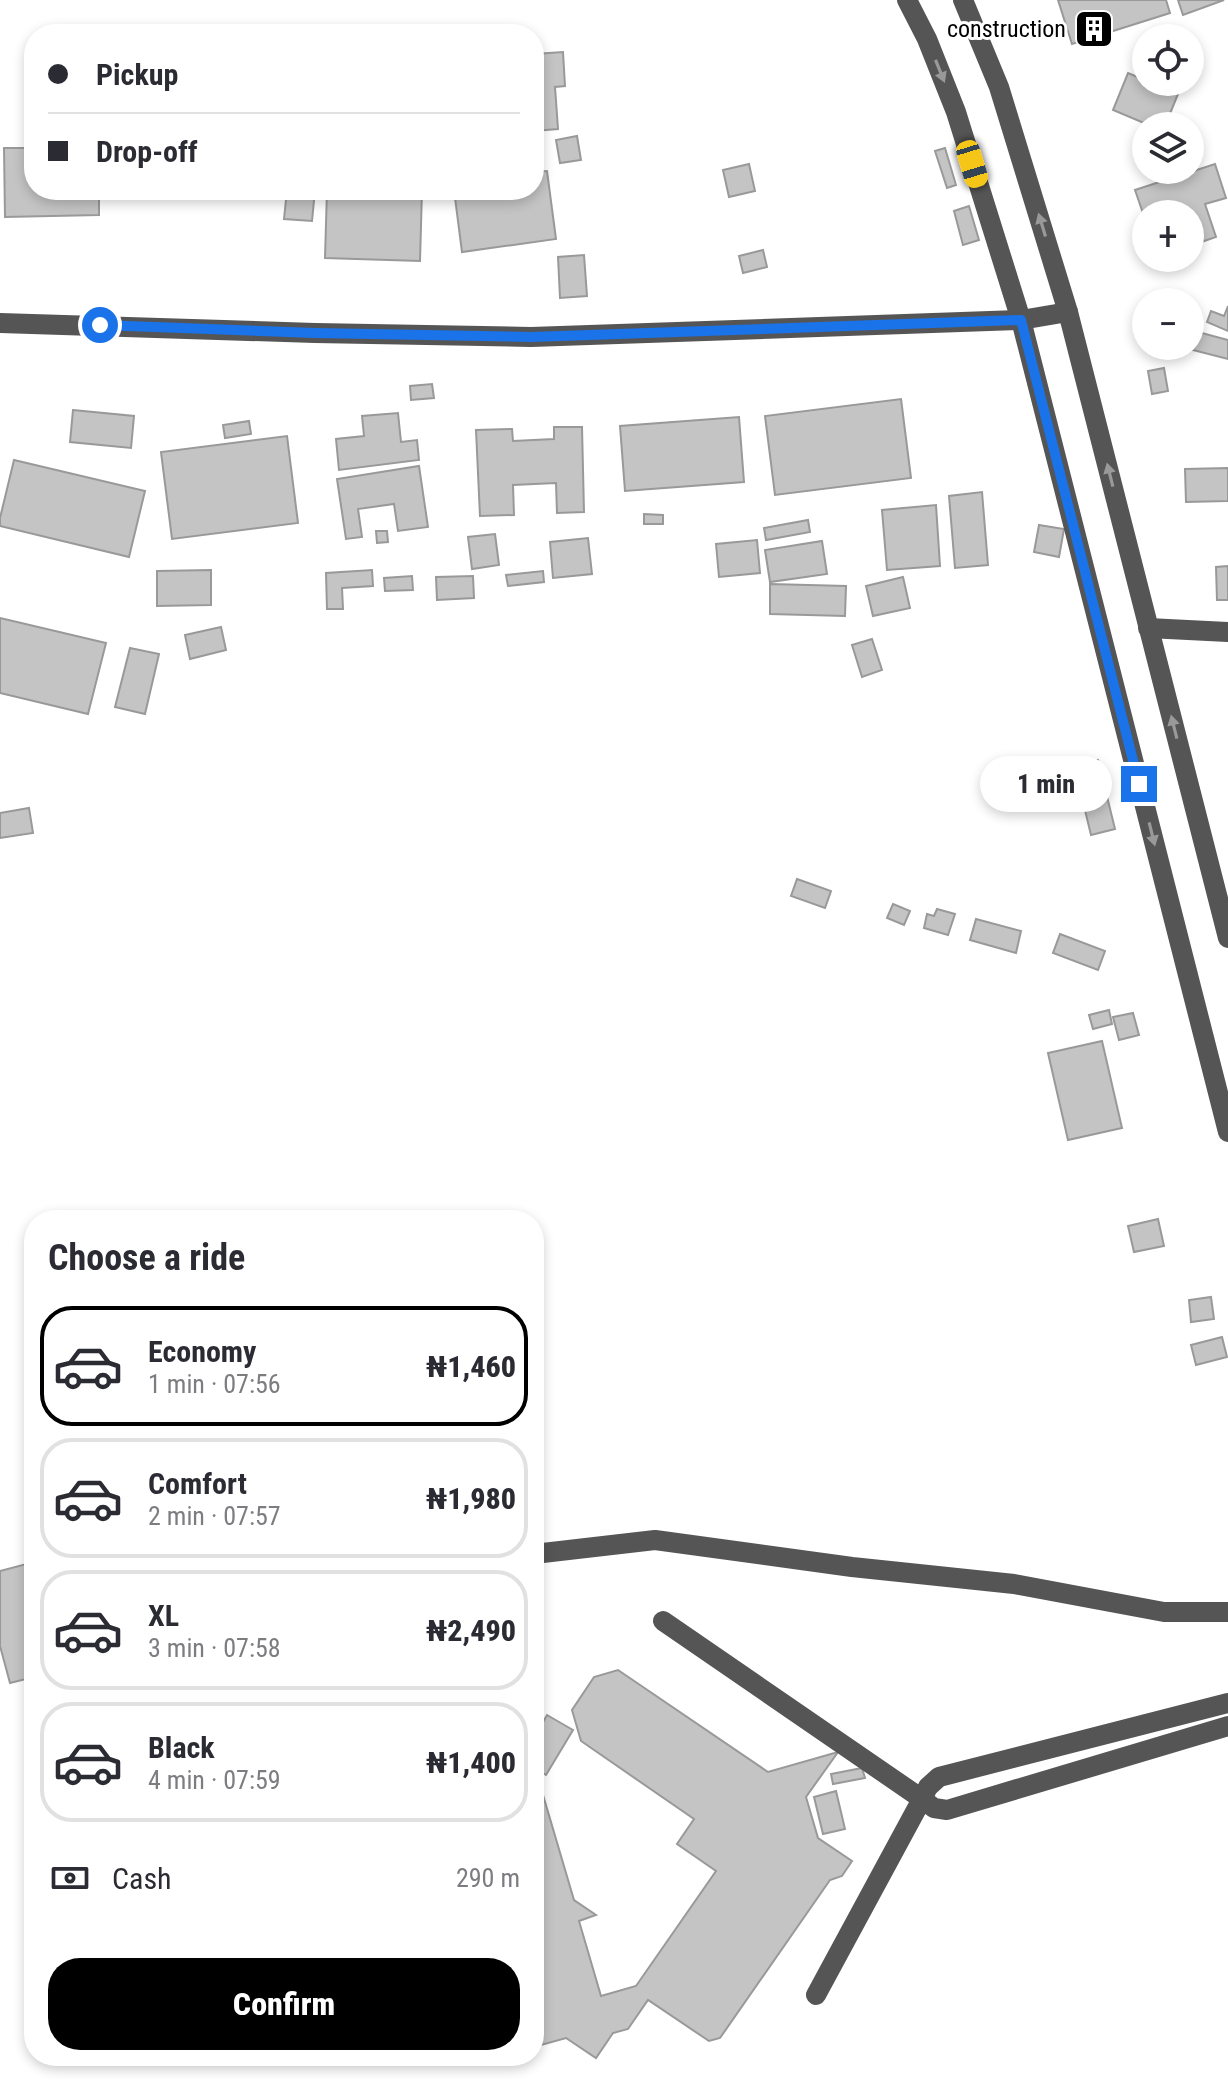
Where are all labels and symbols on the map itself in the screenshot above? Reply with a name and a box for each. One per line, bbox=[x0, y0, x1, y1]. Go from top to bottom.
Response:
building icon: construction bbox=[1073, 8, 1115, 50]
place label: construction bbox=[947, 15, 1066, 43]
one-way arrow bbox=[934, 59, 947, 83]
car bbox=[954, 138, 990, 190]
one-way arrow bbox=[1035, 212, 1048, 236]
route start bbox=[82, 307, 118, 343]
one-way arrow bbox=[1103, 463, 1115, 488]
one-way arrow bbox=[1167, 715, 1179, 740]
callout: 1 min bbox=[979, 756, 1111, 812]
route end bbox=[1121, 766, 1157, 802]
one-way arrow bbox=[1146, 821, 1158, 846]

